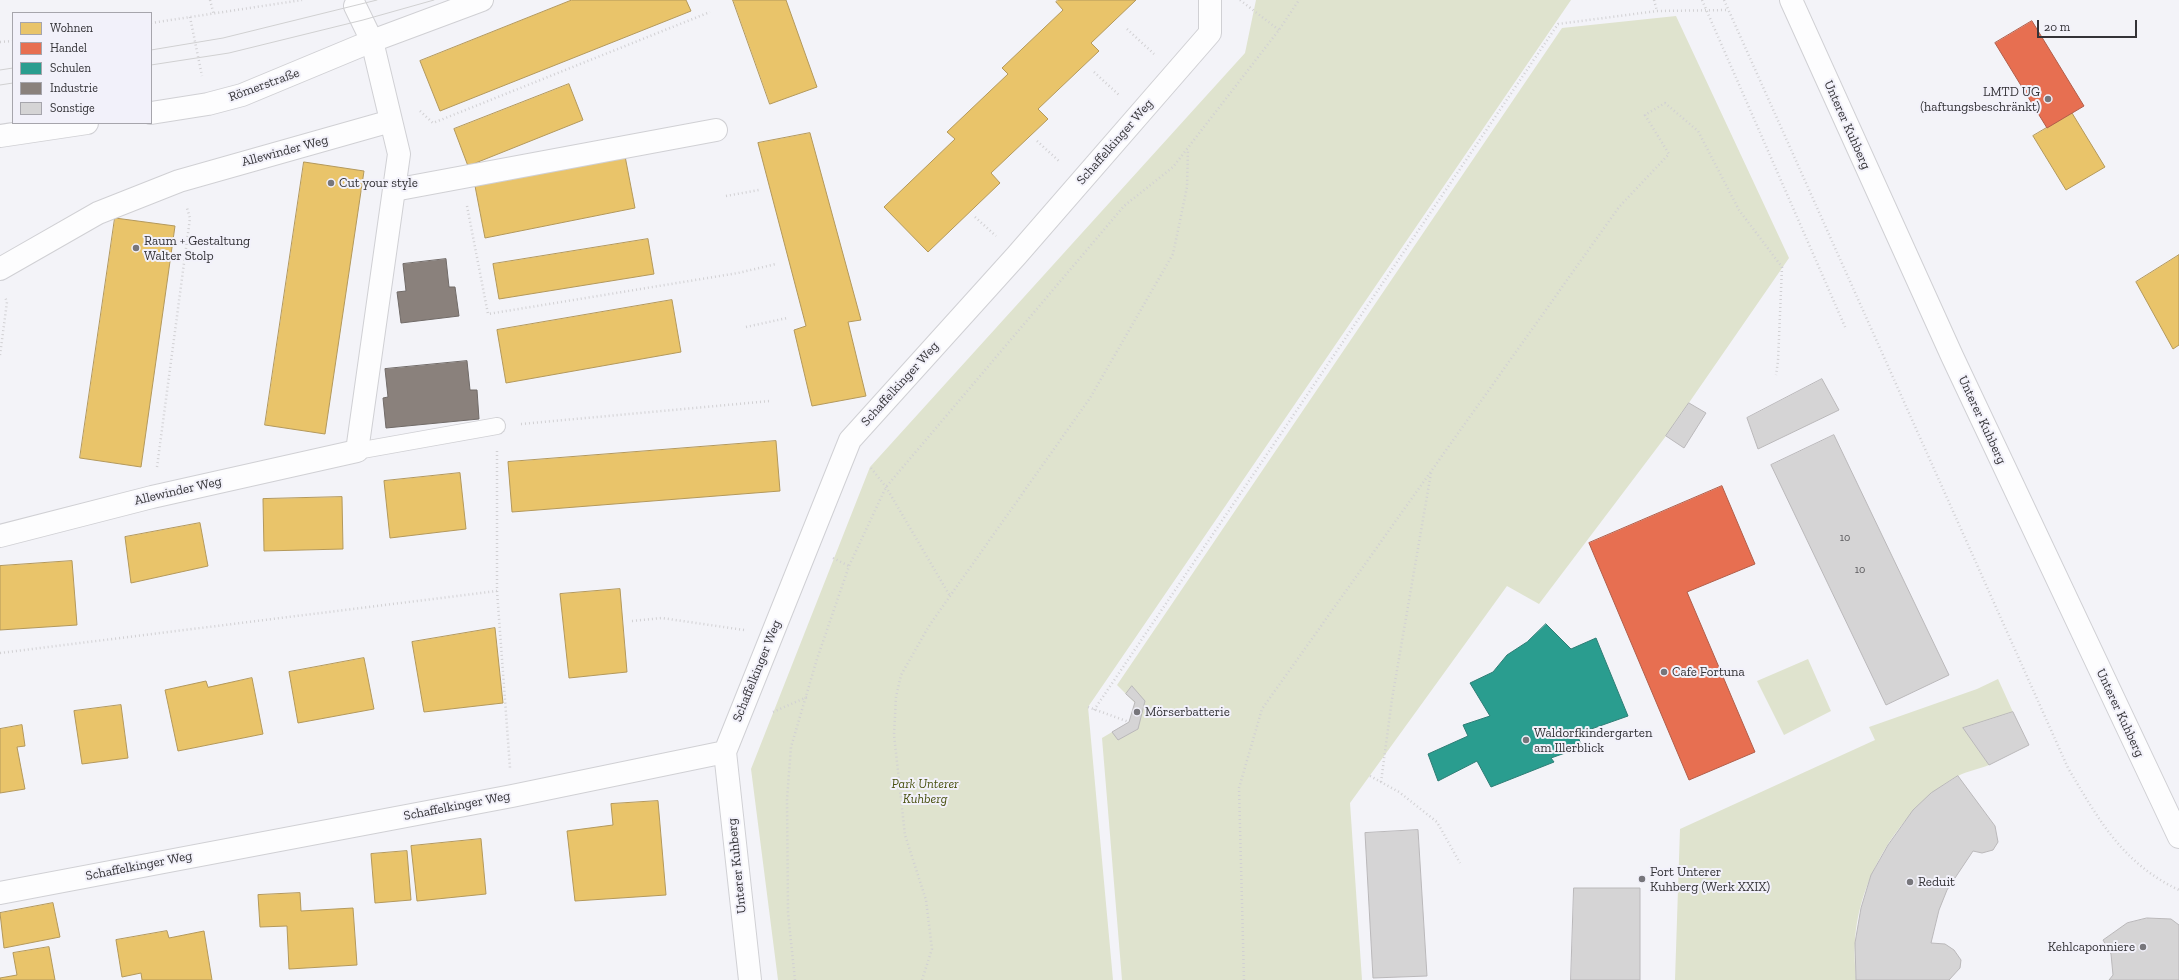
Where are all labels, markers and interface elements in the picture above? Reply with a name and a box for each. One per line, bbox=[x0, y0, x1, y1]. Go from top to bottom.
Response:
legend bbox=[12, 12, 152, 124]
scale bar bbox=[2039, 12, 2139, 38]
text: 20 m bbox=[2044, 20, 2070, 34]
text: Wohnen bbox=[50, 21, 93, 35]
text: Handel bbox=[50, 41, 87, 55]
text: Schulen bbox=[50, 61, 91, 75]
street label: Römerstraße bbox=[226, 65, 302, 105]
street label: Unterer Kuhberg bbox=[1820, 78, 1874, 172]
text: Industrie bbox=[50, 81, 98, 95]
place label: LMTD UG (haftungsbeschränkt) bbox=[1920, 84, 2040, 115]
marker: LMTD UG (haftungsbeschränkt) bbox=[2043, 94, 2053, 104]
street label: Schaffelkinger Weg bbox=[1074, 96, 1156, 188]
text: Sonstige bbox=[50, 101, 95, 115]
street label: Allewinder Weg bbox=[240, 132, 330, 170]
place label: Cut your style bbox=[339, 175, 418, 191]
marker: Cut your style bbox=[326, 178, 336, 188]
place label: Raum + Gestaltung Walter Stolp bbox=[144, 233, 250, 264]
marker: Raum + Gestaltung Walter Stolp bbox=[131, 243, 141, 253]
street label: Schaffelkinger Weg bbox=[858, 339, 942, 429]
street label: Unterer Kuhberg bbox=[1955, 373, 2009, 467]
street label: Allewinder Weg bbox=[133, 473, 223, 509]
house number: 10 bbox=[1840, 531, 1850, 545]
house number: 10 bbox=[1855, 563, 1865, 577]
street label: Schaffelkinger Weg bbox=[729, 618, 785, 724]
place label: Cafe Fortuna bbox=[1672, 664, 1745, 680]
street label: Unterer Kuhberg bbox=[2093, 666, 2147, 760]
marker: Cafe Fortuna bbox=[1659, 667, 1669, 677]
place label: Mörserbatterie bbox=[1145, 704, 1230, 720]
marker: Mörserbatterie bbox=[1132, 707, 1142, 717]
place label: Waldorfkindergarten am Illerblick bbox=[1534, 725, 1652, 756]
marker: Waldorfkindergarten am Illerblick bbox=[1521, 735, 1531, 745]
park label: Park Unterer Kuhberg bbox=[891, 776, 959, 807]
street label: Schaffelkinger Weg bbox=[402, 788, 512, 824]
street label: Unterer Kuhberg bbox=[724, 818, 750, 914]
street label: Schaffelkinger Weg bbox=[84, 848, 194, 884]
place label: Fort Unterer Kuhberg (Werk XXIX) bbox=[1650, 864, 1770, 895]
marker: Fort Unterer Kuhberg (Werk XXIX) bbox=[1637, 874, 1647, 884]
place label: Reduit bbox=[1918, 874, 1955, 890]
marker: Reduit bbox=[1905, 877, 1915, 887]
place label: Kehlcaponniere bbox=[2048, 939, 2135, 955]
marker: Kehlcaponniere bbox=[2138, 942, 2148, 952]

